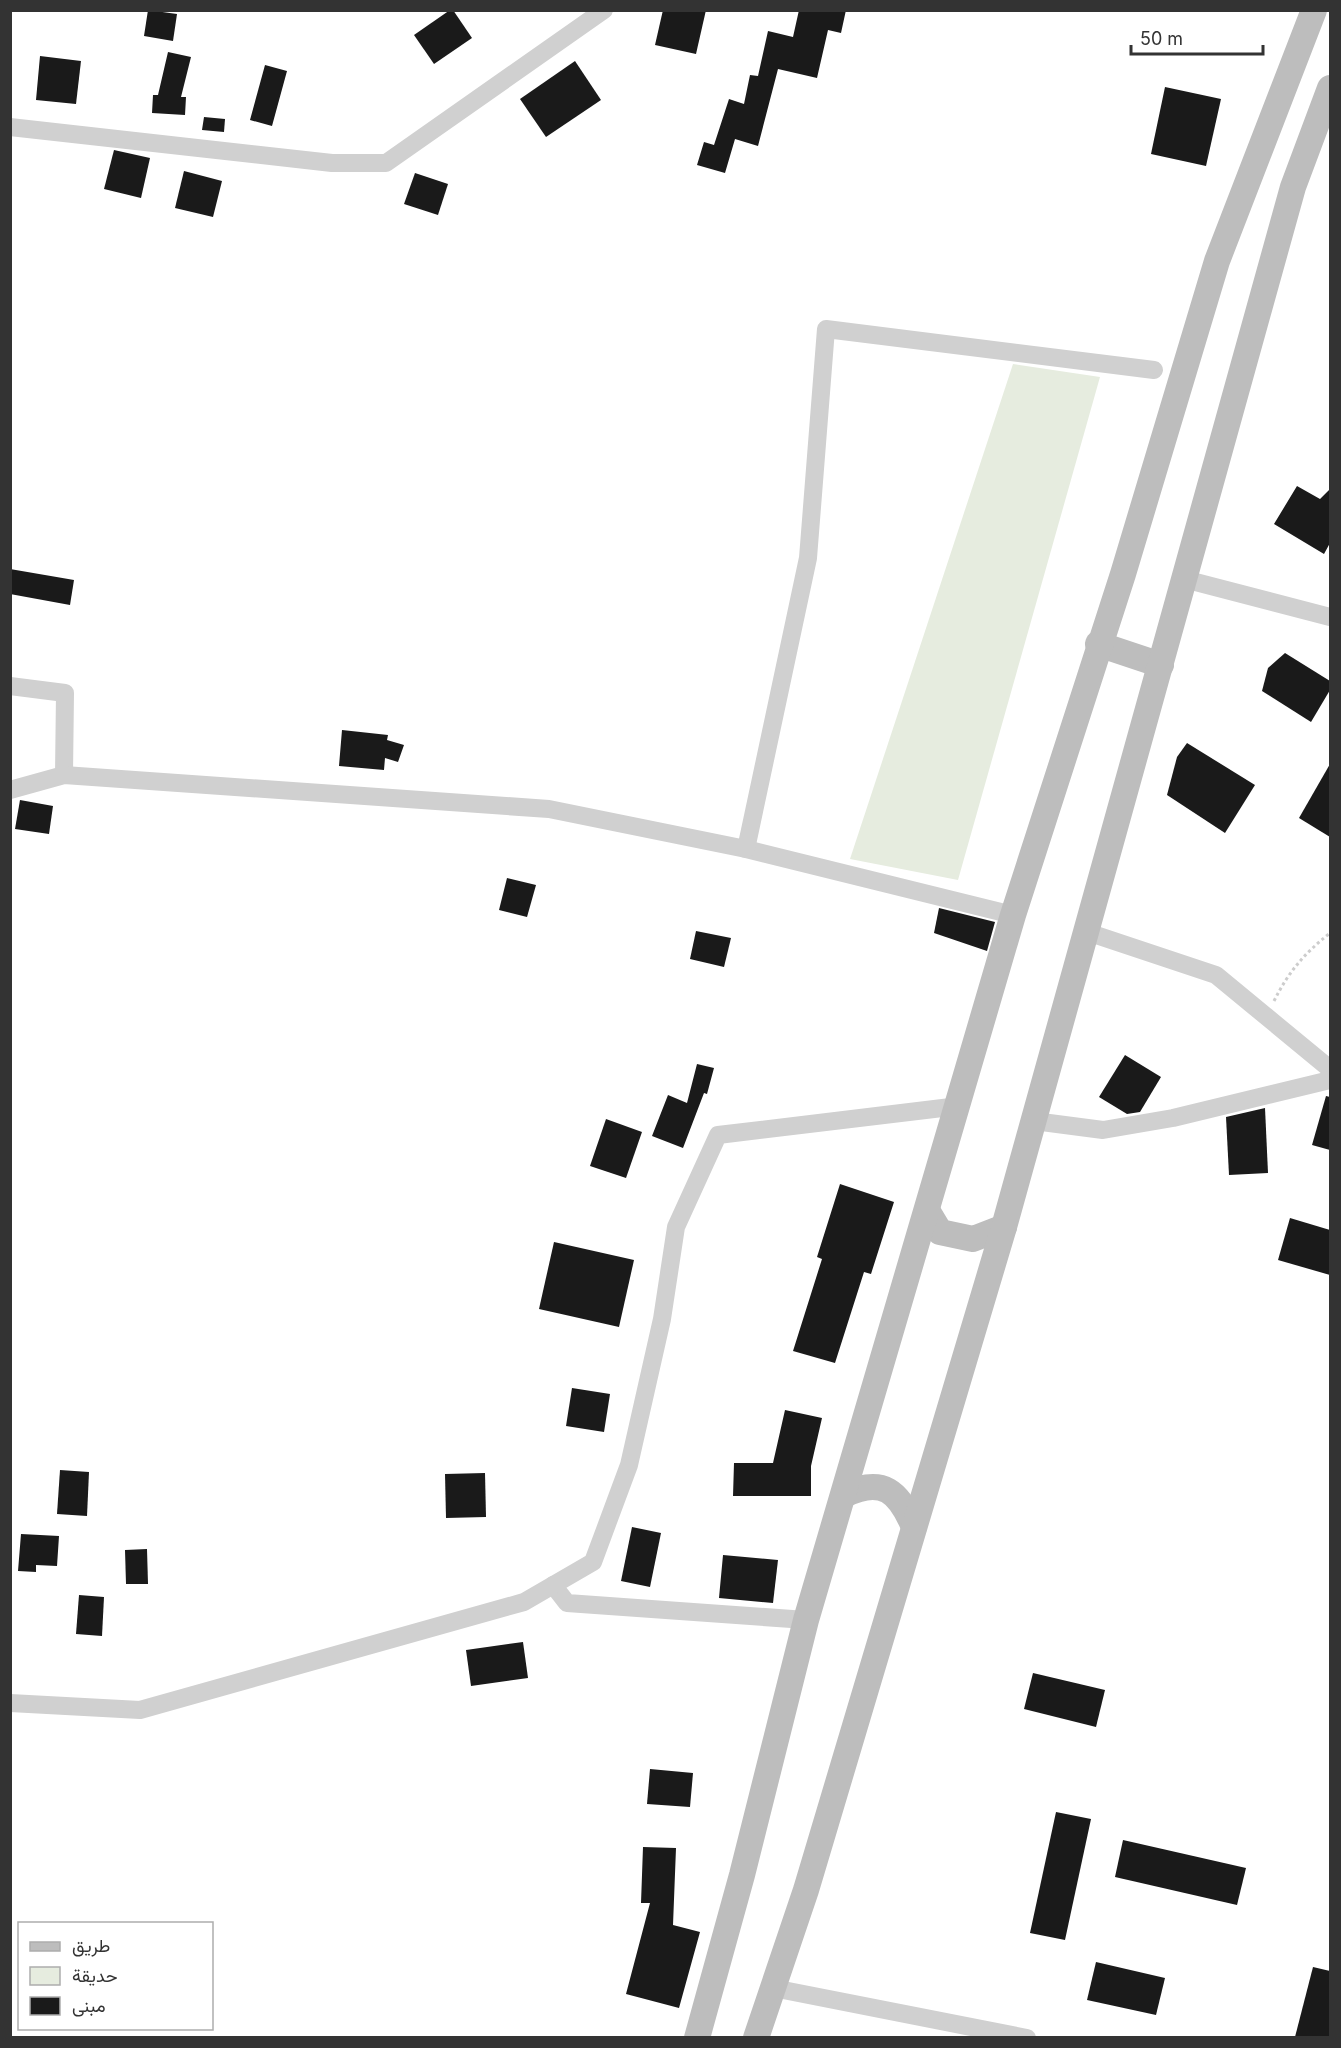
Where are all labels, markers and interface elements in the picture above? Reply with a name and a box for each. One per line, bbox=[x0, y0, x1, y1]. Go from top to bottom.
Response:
scale bar bbox=[1131, 18, 1263, 56]
text: 50 m bbox=[1140, 28, 1183, 49]
legend bbox=[18, 1922, 213, 2030]
text: طريق bbox=[72, 1935, 110, 1957]
text: حديقة bbox=[72, 1965, 118, 1986]
text: مبنى bbox=[72, 1995, 106, 2017]

